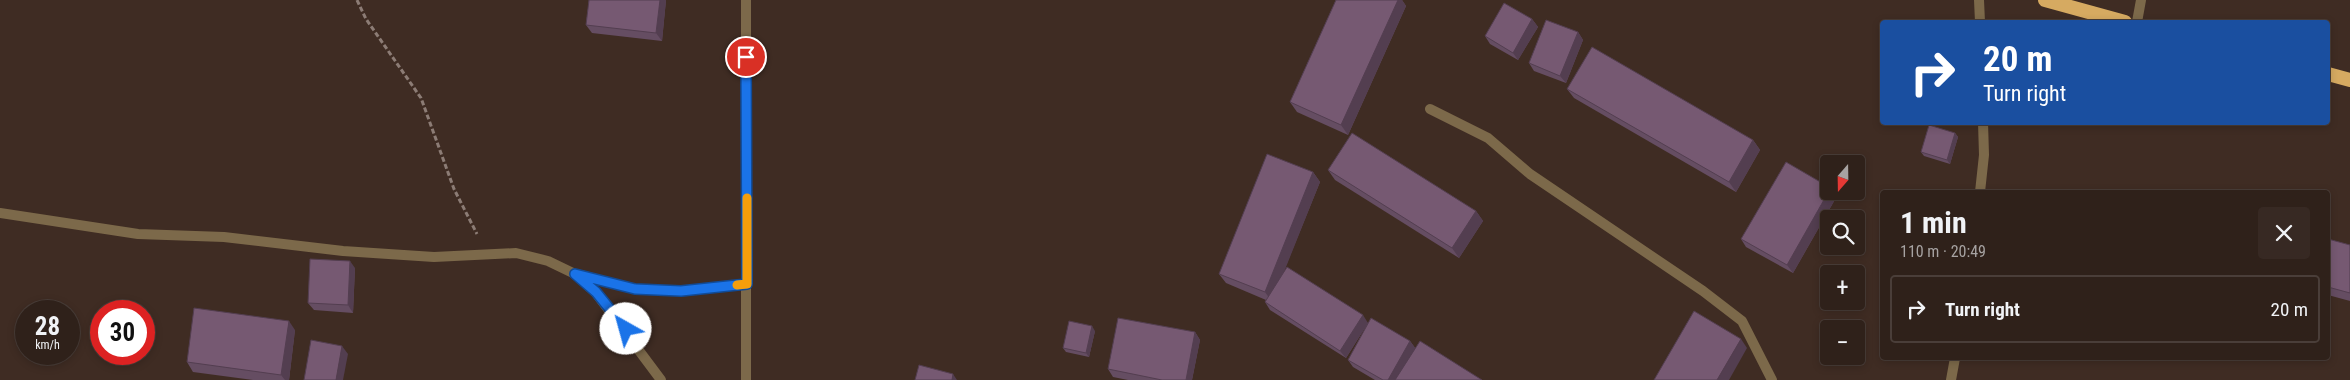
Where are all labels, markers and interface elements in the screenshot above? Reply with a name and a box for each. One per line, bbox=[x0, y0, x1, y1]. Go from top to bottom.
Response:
pin bbox=[725, 36, 767, 78]
text: 20 m bbox=[1983, 39, 2052, 80]
icon: right bbox=[1900, 40, 1965, 105]
icon: arrive bbox=[732, 43, 760, 71]
text: Turn right bbox=[1983, 81, 2066, 106]
north arrow bbox=[1820, 155, 1865, 200]
map controls bbox=[1820, 155, 1865, 365]
text: 1 min bbox=[1900, 205, 1967, 240]
button: close bbox=[2258, 207, 2310, 259]
button: search bbox=[1820, 210, 1865, 255]
text: 110 m · 20:49 bbox=[1900, 242, 1986, 261]
button: + bbox=[1820, 265, 1865, 310]
icon: right bbox=[1902, 295, 1930, 323]
text: Turn right bbox=[1945, 298, 2020, 321]
text: 20 m bbox=[2271, 298, 2308, 321]
speed limit sign: 30 bbox=[90, 300, 155, 365]
position arrow bbox=[599, 302, 651, 354]
text: 28 bbox=[35, 312, 60, 341]
button: − bbox=[1820, 320, 1865, 365]
text: km/h bbox=[35, 338, 60, 352]

